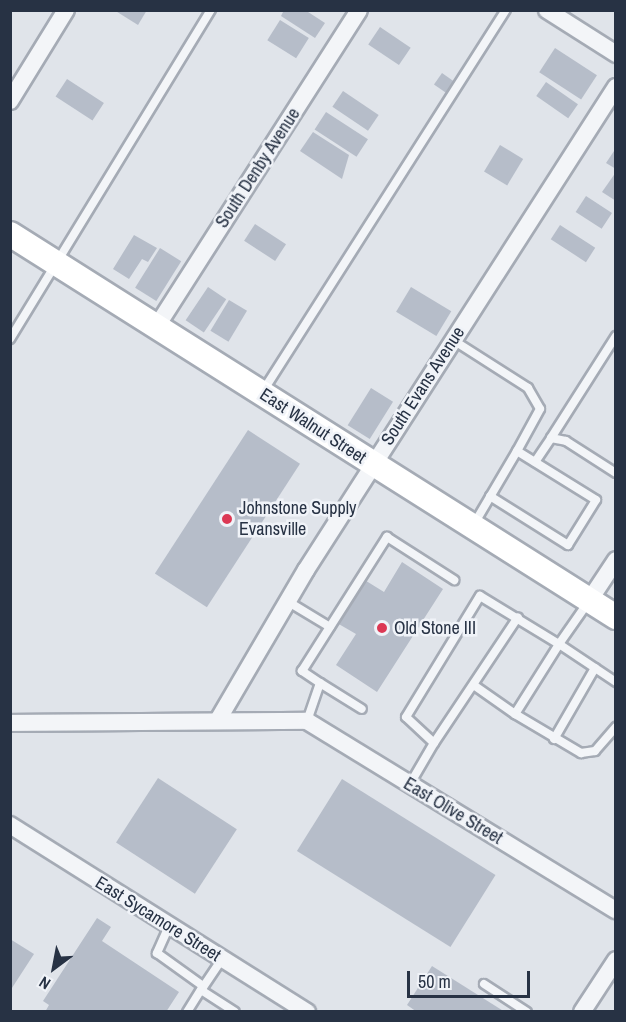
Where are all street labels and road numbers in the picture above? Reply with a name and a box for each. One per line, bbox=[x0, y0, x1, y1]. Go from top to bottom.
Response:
street label: South Denby Avenue bbox=[211, 104, 305, 232]
street label: South Evans Avenue bbox=[376, 322, 470, 450]
street label: East Walnut Street bbox=[256, 384, 370, 468]
street label: East Olive Street bbox=[400, 773, 506, 849]
street label: East Sycamore Street bbox=[91, 872, 225, 966]

